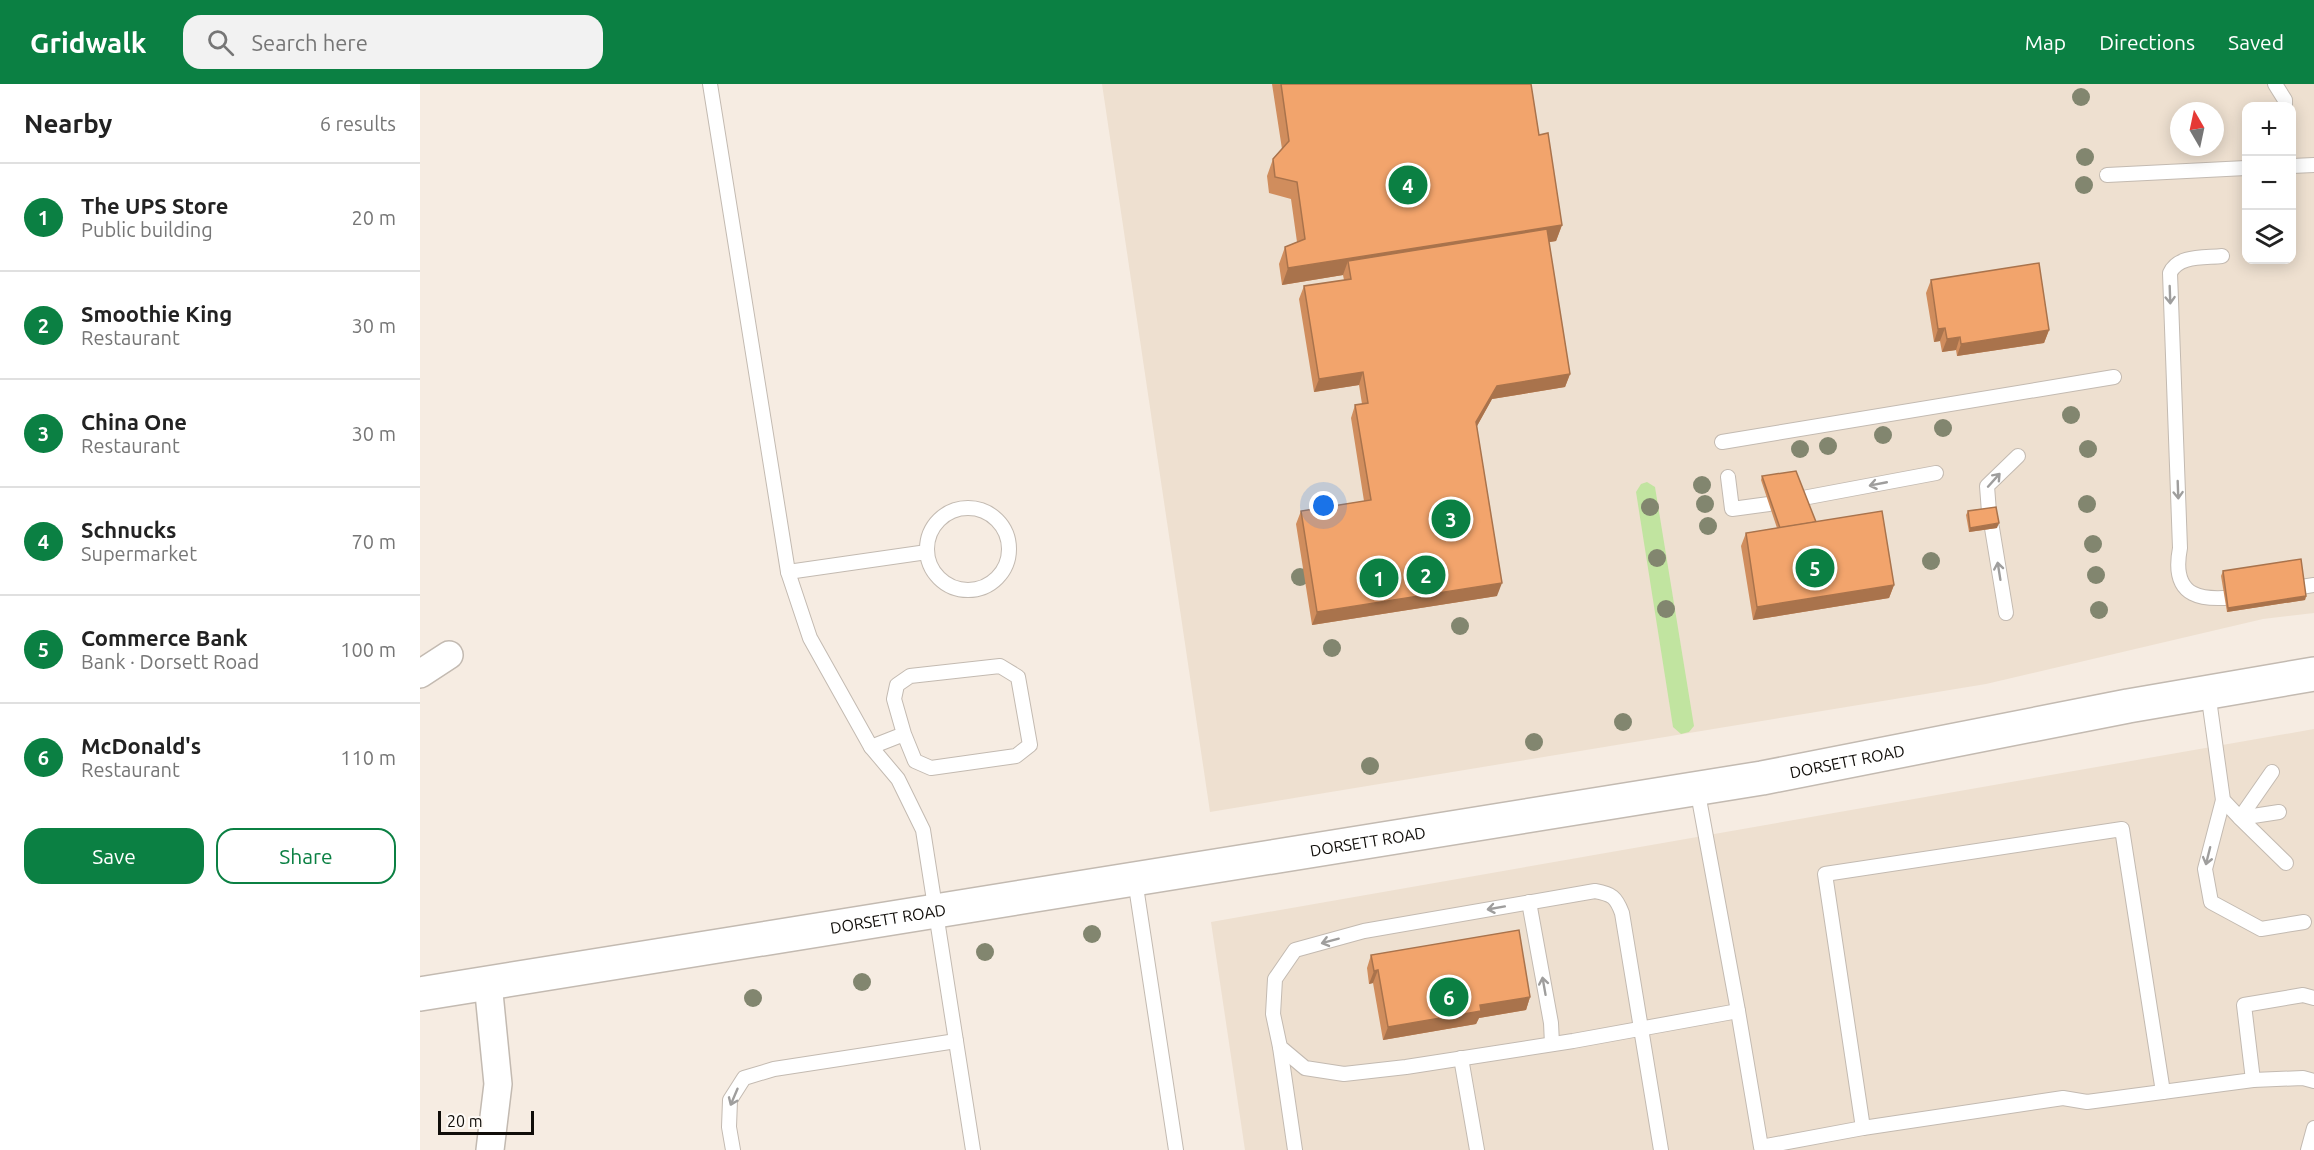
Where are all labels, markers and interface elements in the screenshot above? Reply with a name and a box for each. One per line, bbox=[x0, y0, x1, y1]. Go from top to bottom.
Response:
search box bbox=[183, 15, 603, 69]
icon: search bbox=[204, 26, 237, 59]
text: Gridwalk bbox=[30, 27, 147, 58]
text: Search here bbox=[252, 30, 368, 55]
text: Map bbox=[2025, 30, 2066, 54]
text: Directions bbox=[2099, 30, 2195, 54]
text: Saved bbox=[2228, 30, 2284, 54]
north arrow bbox=[2170, 102, 2224, 156]
map controls bbox=[2242, 102, 2296, 264]
button: + bbox=[2242, 102, 2296, 156]
text: Nearby bbox=[24, 109, 112, 138]
text: 6 results bbox=[320, 112, 396, 135]
button: − bbox=[2242, 156, 2296, 210]
pin: 4 bbox=[1388, 162, 1428, 208]
text: The UPS Store bbox=[81, 193, 228, 218]
text: 1 bbox=[38, 206, 49, 229]
text: 20 m bbox=[352, 206, 396, 229]
button: layers bbox=[2242, 210, 2296, 264]
text: Public building bbox=[81, 218, 213, 241]
one-way arrow bbox=[2165, 284, 2176, 304]
text: Smoothie King bbox=[81, 301, 232, 326]
text: 2 bbox=[38, 314, 49, 337]
text: 30 m bbox=[352, 314, 396, 337]
text: Restaurant bbox=[81, 326, 180, 349]
text: China One bbox=[81, 409, 187, 434]
text: 3 bbox=[38, 422, 49, 445]
text: 30 m bbox=[352, 422, 396, 445]
text: Restaurant bbox=[81, 434, 180, 457]
one-way arrow bbox=[1987, 473, 2001, 488]
one-way arrow bbox=[1869, 479, 1889, 490]
one-way arrow bbox=[2172, 479, 2183, 499]
your location bbox=[1309, 491, 1338, 520]
pin: 3 bbox=[1432, 496, 1470, 542]
text: Schnucks bbox=[81, 517, 176, 542]
text: 4 bbox=[38, 530, 49, 553]
text: 70 m bbox=[352, 530, 396, 553]
text: Supermarket bbox=[81, 542, 197, 565]
pin: 5 bbox=[1796, 546, 1834, 590]
pin: 2 bbox=[1406, 552, 1446, 598]
pin: 1 bbox=[1360, 556, 1398, 600]
one-way arrow bbox=[1993, 562, 2004, 581]
text: Commerce Bank bbox=[81, 625, 248, 650]
text: 5 bbox=[38, 638, 49, 661]
text: 100 m bbox=[340, 638, 396, 661]
text: Bank · Dorsett Road bbox=[81, 650, 259, 673]
text: McDonald's bbox=[81, 733, 201, 758]
street label: DORSETT ROAD bbox=[1788, 741, 1906, 781]
text: 6 bbox=[38, 746, 49, 769]
text: 110 m bbox=[340, 746, 396, 769]
text: Restaurant bbox=[81, 758, 180, 781]
street label: DORSETT ROAD bbox=[1309, 823, 1427, 860]
button: Save bbox=[24, 828, 204, 884]
button: Share bbox=[216, 828, 396, 884]
one-way arrow bbox=[2202, 846, 2214, 865]
street label: DORSETT ROAD bbox=[829, 901, 947, 937]
one-way arrow bbox=[1487, 903, 1506, 914]
one-way arrow bbox=[1321, 935, 1340, 947]
pin: 6 bbox=[1430, 974, 1468, 1020]
one-way arrow bbox=[1538, 977, 1549, 996]
one-way arrow bbox=[727, 1088, 738, 1106]
scale bar bbox=[438, 1108, 534, 1136]
text: 20 m bbox=[447, 1112, 483, 1130]

